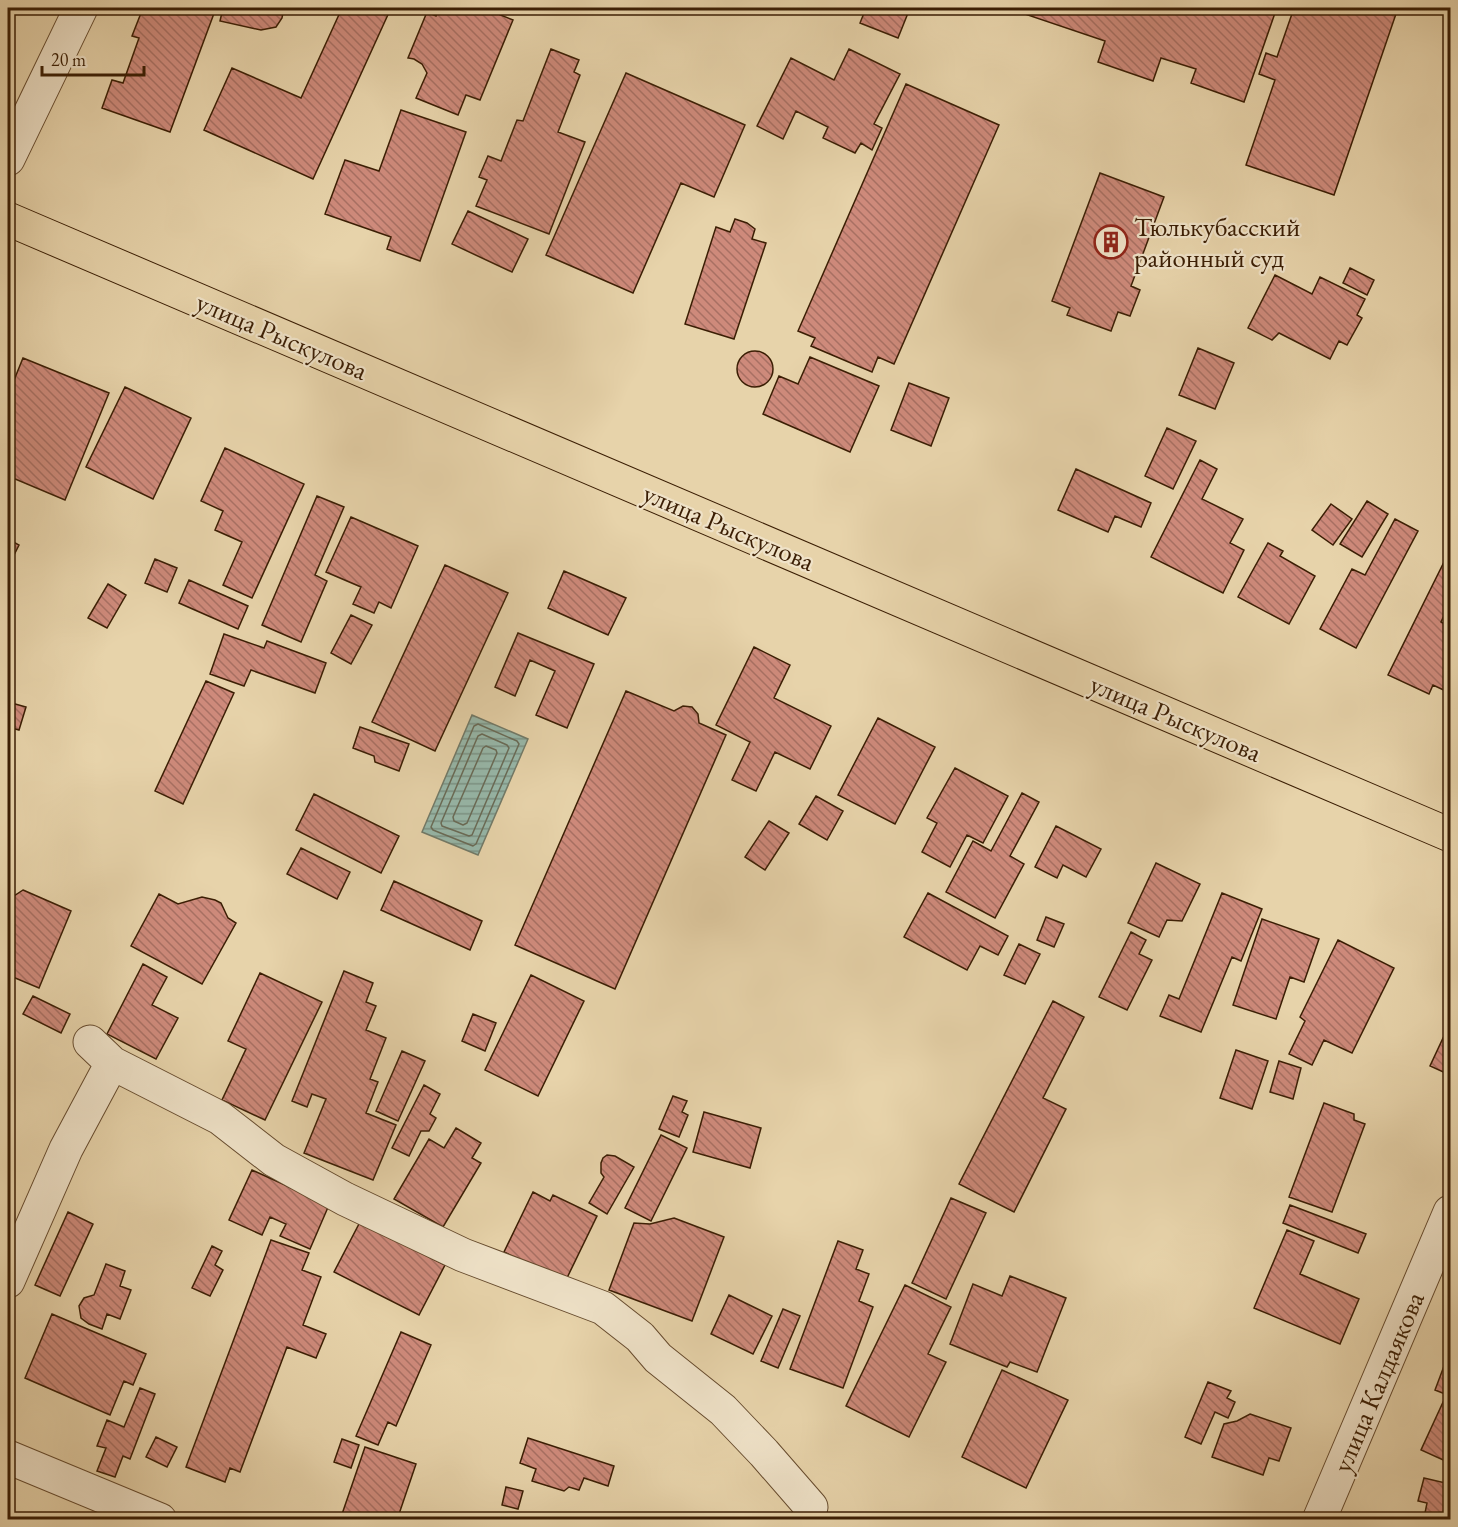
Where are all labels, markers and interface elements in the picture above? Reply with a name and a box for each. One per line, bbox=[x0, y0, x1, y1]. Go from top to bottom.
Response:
scale bar bbox=[42, 39, 144, 77]
text: 20 m bbox=[51, 48, 86, 71]
place label: Тюлькубасский районный суд bbox=[1134, 209, 1300, 275]
building icon: Тюлькубасский районный суд bbox=[1093, 224, 1129, 260]
street label: улица Рыскулова bbox=[191, 284, 373, 388]
street label: улица Рыскулова bbox=[638, 475, 820, 579]
street label: улица Рыскулова bbox=[1085, 666, 1267, 770]
street label: улица Калдаякова bbox=[1324, 1286, 1432, 1478]

